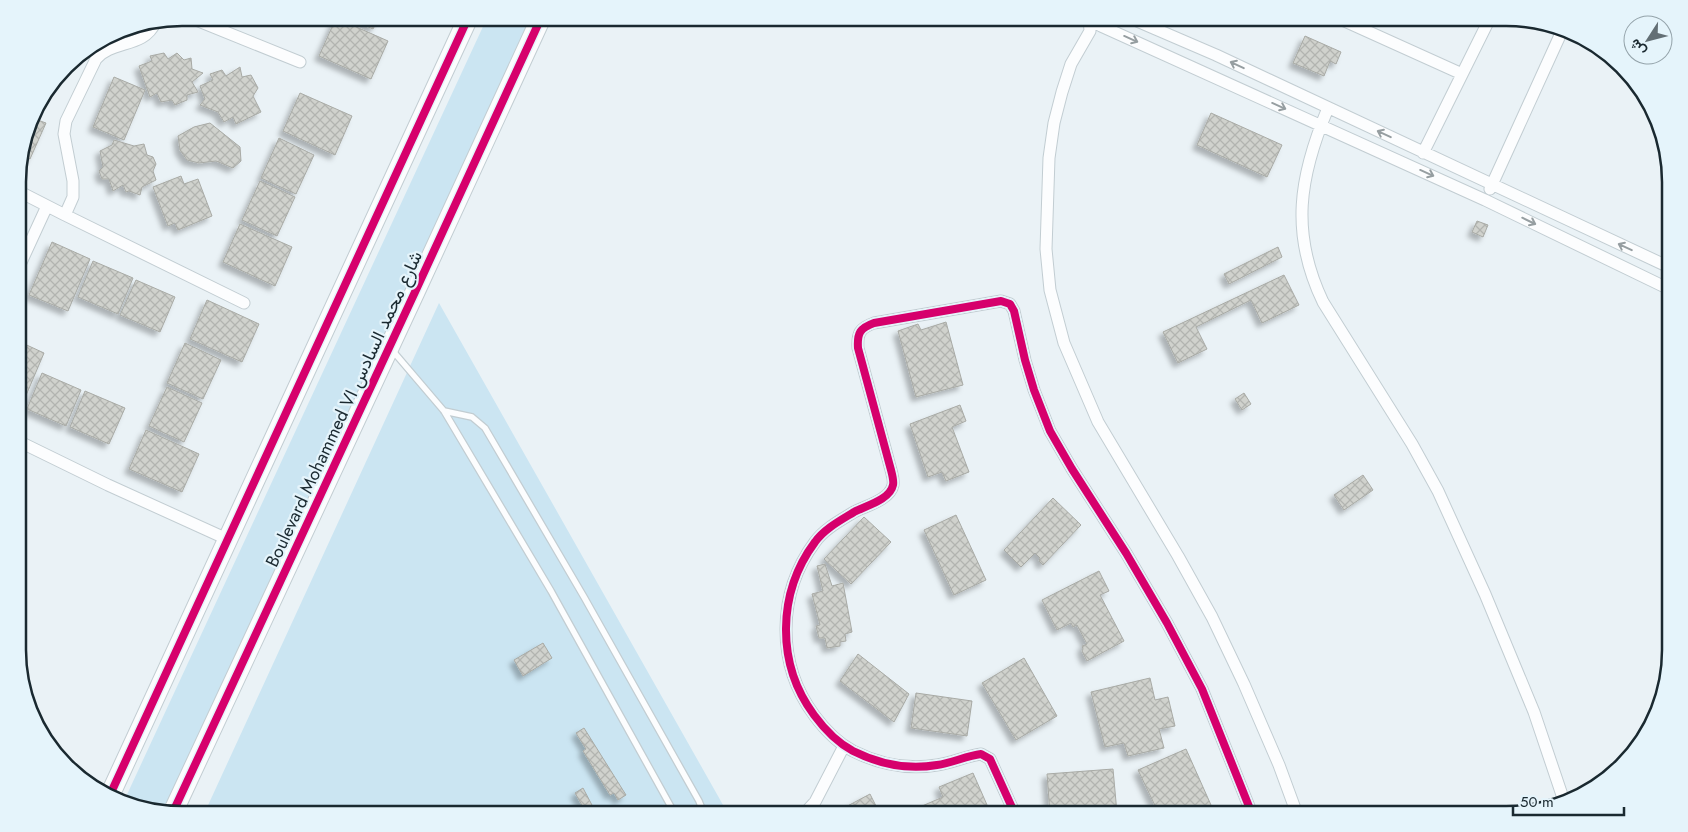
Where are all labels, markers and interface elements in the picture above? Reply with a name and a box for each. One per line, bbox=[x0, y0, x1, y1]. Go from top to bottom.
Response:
north arrow bbox=[1623, 15, 1673, 65]
one-way arrow bbox=[1123, 35, 1138, 45]
text: ش bbox=[1624, 35, 1651, 60]
one-way arrow bbox=[1230, 60, 1245, 69]
one-way arrow bbox=[1271, 102, 1286, 112]
one-way arrow bbox=[1377, 129, 1392, 139]
one-way arrow bbox=[1419, 169, 1434, 179]
one-way arrow bbox=[1521, 217, 1536, 226]
one-way arrow bbox=[1618, 241, 1633, 251]
street label: Boulevard Mohammed VI شارع محمد السادس bbox=[259, 247, 429, 571]
scale bar bbox=[1513, 784, 1624, 816]
text: 50 m bbox=[1520, 791, 1554, 813]

